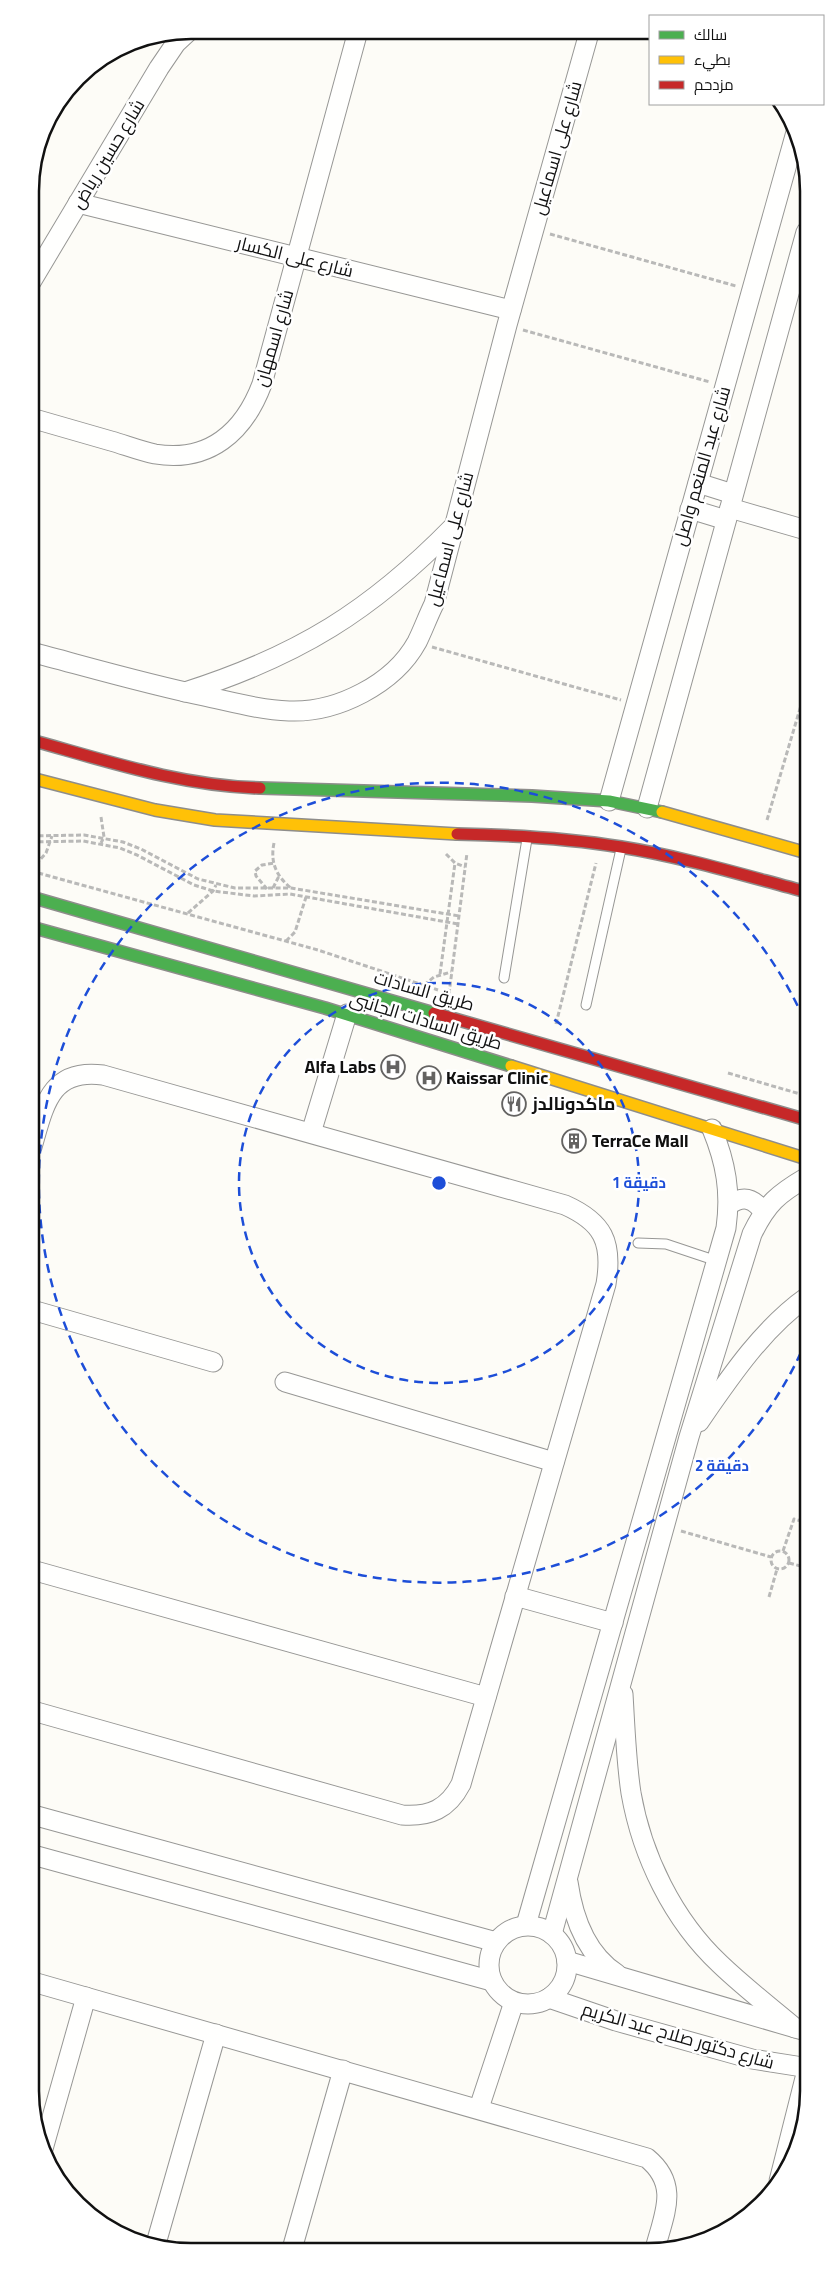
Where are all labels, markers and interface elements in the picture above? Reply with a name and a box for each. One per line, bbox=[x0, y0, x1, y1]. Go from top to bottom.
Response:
legend bbox=[649, 15, 824, 105]
text: سالك bbox=[694, 20, 727, 49]
text: بطيء bbox=[694, 45, 731, 74]
text: مزدحم bbox=[694, 70, 734, 99]
street label: شارع على اسماعيل bbox=[522, 77, 591, 219]
street label: شارع حسين رياض bbox=[62, 92, 154, 215]
street label: شارع على الكسار bbox=[232, 226, 357, 287]
street label: شارع اسمهان bbox=[244, 285, 303, 390]
street label: شارع عبد المنعم واصل bbox=[663, 382, 740, 550]
street label: شارع على اسماعيل bbox=[416, 468, 483, 610]
street label: طريق السادات bbox=[370, 960, 478, 1021]
street label: طريق السادات الجانبى bbox=[346, 982, 507, 1059]
place label: Alfa Labs bbox=[305, 1050, 376, 1083]
hospital icon: Alfa Labs bbox=[380, 1054, 406, 1080]
place label: Kaissar Clinic bbox=[446, 1061, 548, 1094]
hospital icon: Kaissar Clinic bbox=[416, 1065, 442, 1091]
place label: ماكدونالدز bbox=[531, 1087, 615, 1120]
restaurant icon: ماكدونالدز bbox=[501, 1091, 527, 1117]
place label: TerraCe Mall bbox=[592, 1124, 688, 1157]
building icon: TerraCe Mall bbox=[561, 1128, 587, 1154]
text: 1 دقيقة bbox=[612, 1168, 666, 1197]
centre of rings bbox=[430, 1174, 448, 1192]
text: 2 دقيقة bbox=[695, 1451, 749, 1480]
street label: شارع دكتور صلاح عبد الكريم bbox=[578, 1992, 778, 2079]

